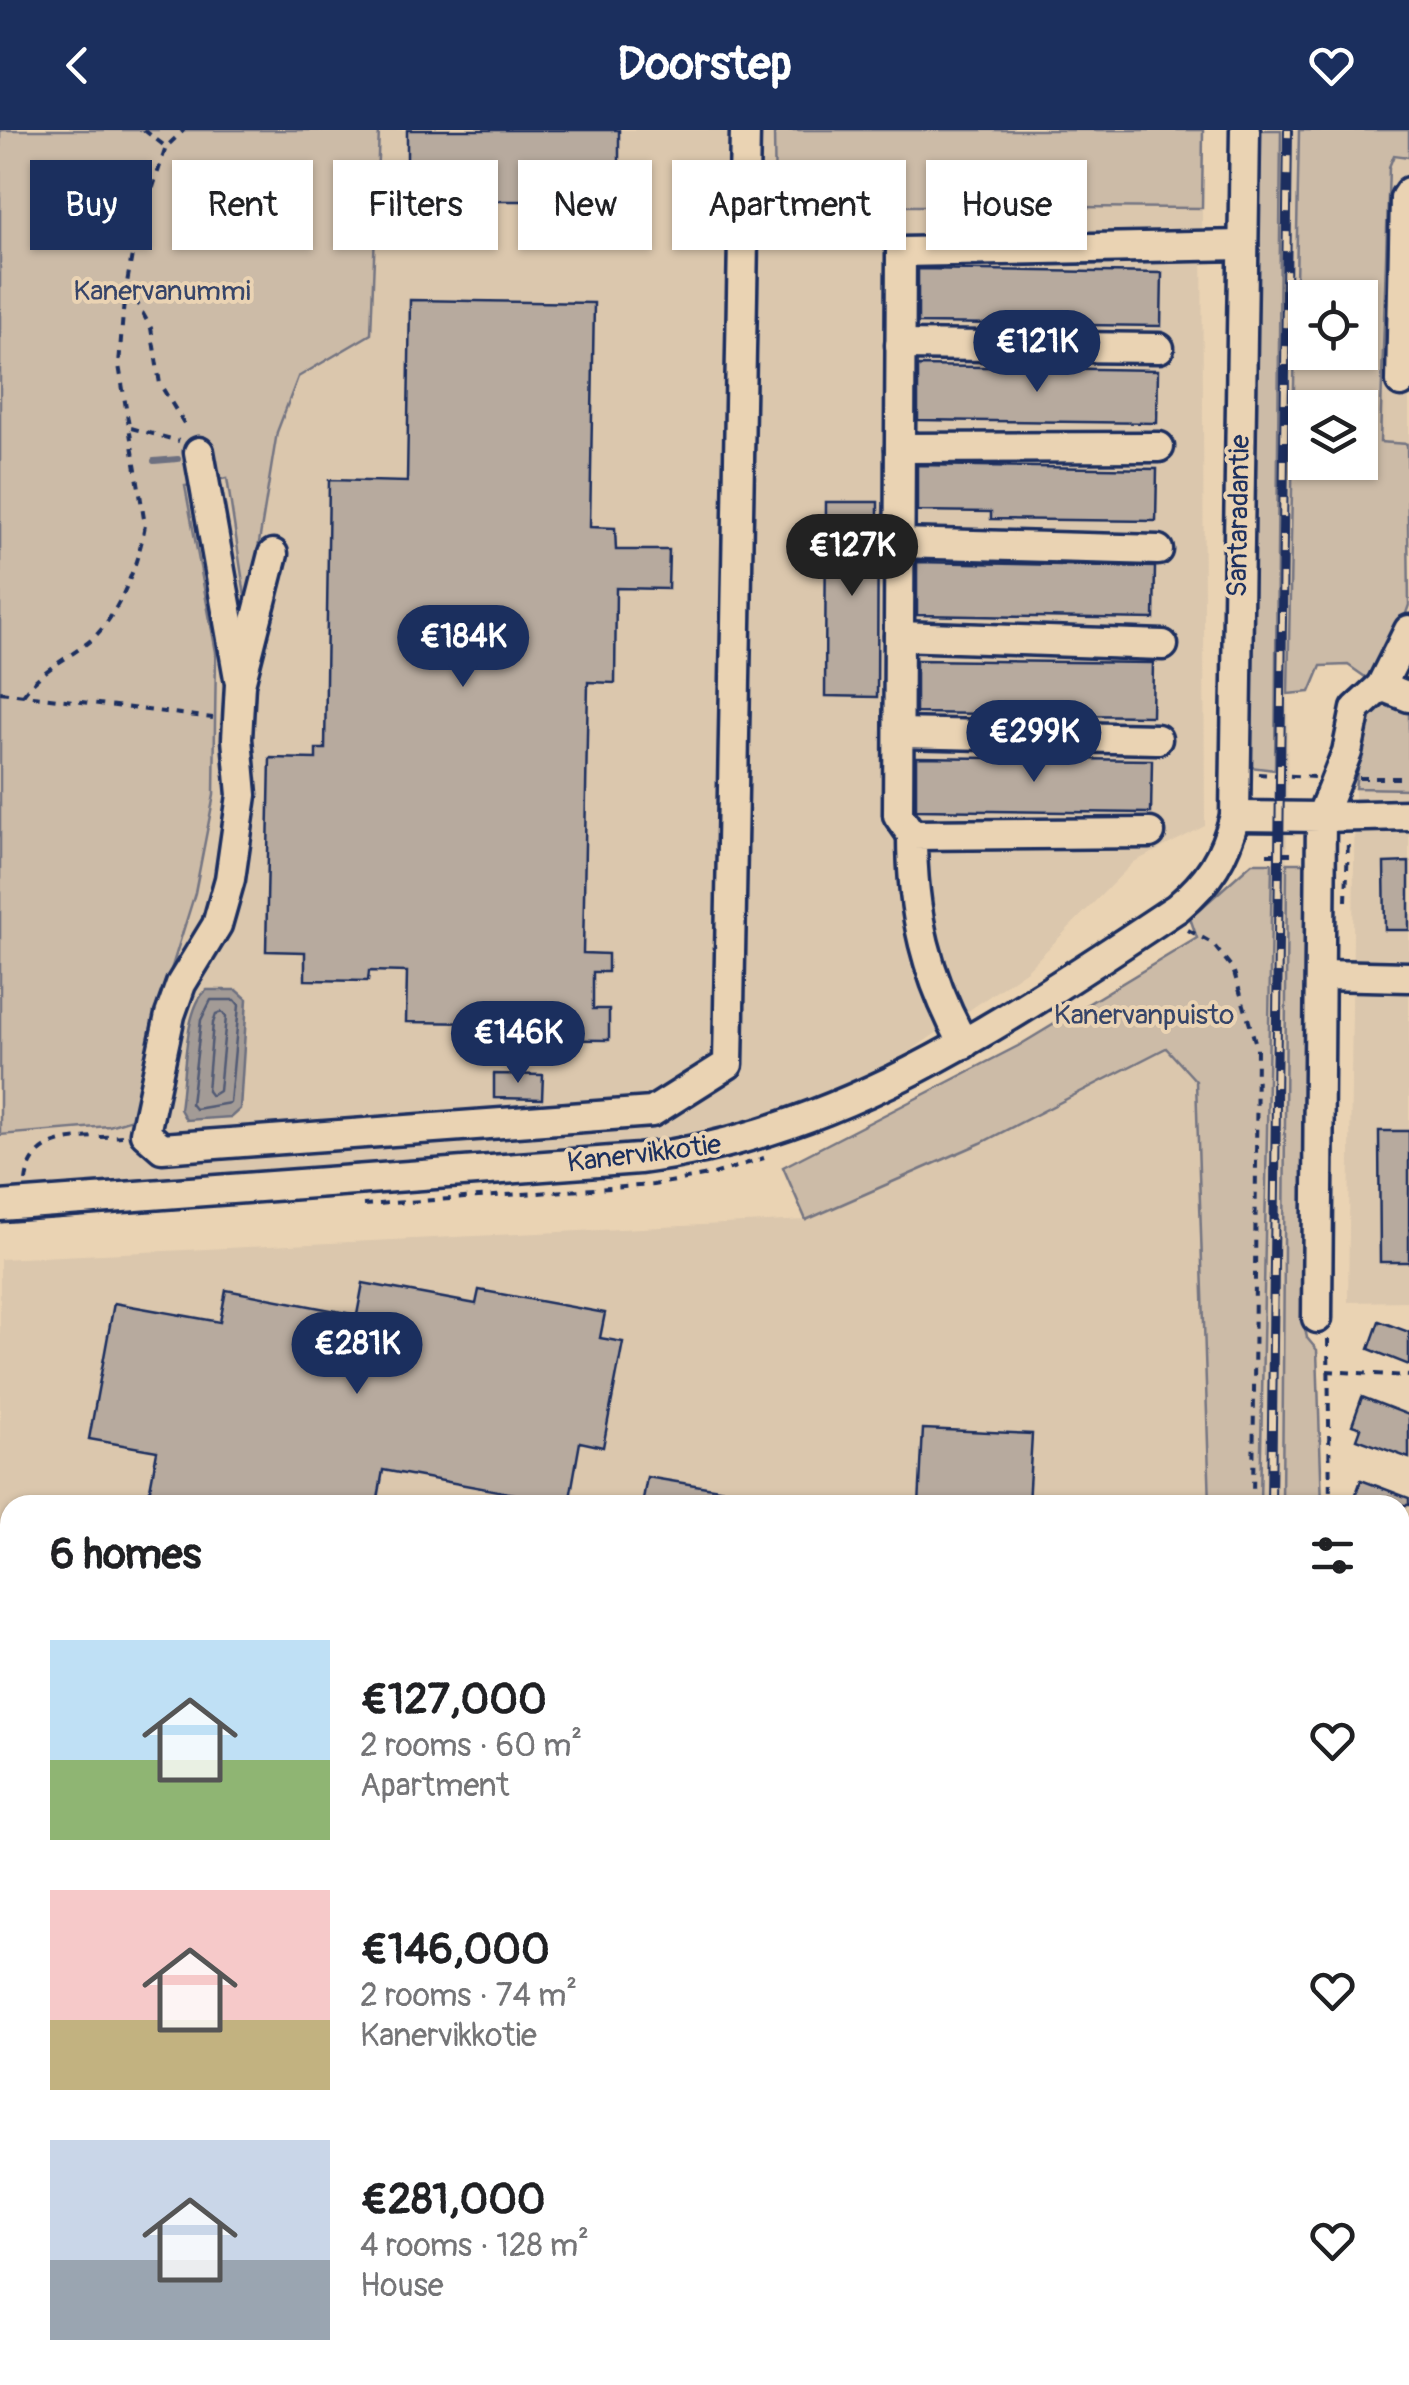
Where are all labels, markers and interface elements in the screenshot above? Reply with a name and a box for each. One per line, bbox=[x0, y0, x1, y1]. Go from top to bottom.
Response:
text: Doorstep bbox=[617, 37, 792, 93]
icon: back bbox=[50, 38, 105, 93]
icon: heart bbox=[1304, 38, 1359, 93]
chip: Buy bbox=[30, 160, 152, 250]
chip: Rent bbox=[172, 160, 313, 250]
chip: Filters bbox=[333, 160, 498, 250]
chip: New bbox=[518, 160, 652, 250]
chip: Apartment bbox=[672, 160, 906, 250]
chip: House bbox=[926, 160, 1087, 250]
park label: Kanervanummi bbox=[73, 274, 251, 309]
map controls bbox=[1288, 280, 1378, 480]
button: locate bbox=[1288, 280, 1378, 370]
pin: €121K bbox=[967, 310, 1107, 395]
text: €121K bbox=[995, 322, 1079, 362]
button: layers bbox=[1288, 390, 1378, 480]
street label: Santaradantie bbox=[1220, 434, 1258, 598]
pin: €127K bbox=[782, 514, 922, 599]
text: €127K bbox=[808, 526, 896, 566]
pin: €184K bbox=[393, 605, 533, 690]
text: €184K bbox=[419, 617, 507, 657]
pin: €299K bbox=[964, 700, 1104, 785]
text: €299K bbox=[988, 712, 1080, 752]
park label: Kanervanpuisto bbox=[1054, 998, 1234, 1033]
pin: €146K bbox=[448, 1001, 588, 1086]
text: €146K bbox=[473, 1013, 563, 1053]
street label: Kanervikkotie bbox=[565, 1127, 723, 1181]
pin: €281K bbox=[287, 1312, 427, 1397]
text: €281K bbox=[314, 1324, 400, 1364]
icon: filters bbox=[1305, 1528, 1360, 1583]
text: 6 homes bbox=[50, 1529, 201, 1581]
text: €127,000 bbox=[360, 1674, 547, 1726]
icon: home bbox=[130, 1680, 250, 1800]
icon: heart bbox=[1305, 1713, 1360, 1768]
text: 2 rooms · 60 m² bbox=[360, 1726, 582, 1766]
text: Apartment bbox=[360, 1766, 509, 1806]
text: €146,000 bbox=[360, 1924, 550, 1976]
icon: home bbox=[130, 1930, 250, 2050]
icon: heart bbox=[1305, 1963, 1360, 2018]
text: 2 rooms · 74 m² bbox=[360, 1976, 577, 2016]
text: Kanervikkotie bbox=[360, 2016, 537, 2056]
text: €281,000 bbox=[360, 2174, 546, 2226]
icon: home bbox=[130, 2180, 250, 2300]
icon: heart bbox=[1305, 2213, 1360, 2268]
text: 4 rooms · 128 m² bbox=[360, 2226, 589, 2266]
text: House bbox=[360, 2266, 444, 2306]

